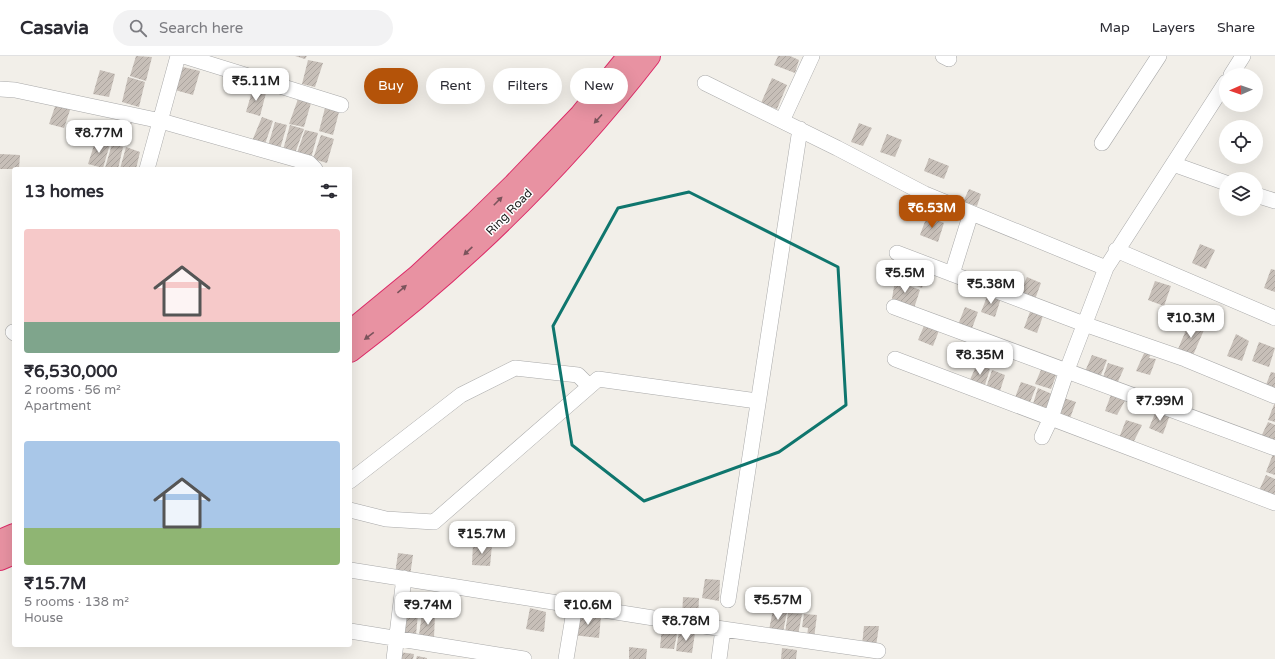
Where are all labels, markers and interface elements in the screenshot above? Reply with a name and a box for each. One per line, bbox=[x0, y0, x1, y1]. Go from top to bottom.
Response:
search box bbox=[113, 10, 393, 46]
text: Casavia bbox=[20, 17, 89, 39]
icon: search bbox=[127, 17, 149, 39]
text: Search here bbox=[159, 19, 243, 37]
text: Map bbox=[1100, 19, 1130, 36]
text: Layers bbox=[1152, 19, 1195, 36]
text: Share bbox=[1217, 19, 1255, 36]
pin: ₹5.11M bbox=[223, 68, 289, 102]
chip: Buy bbox=[364, 68, 418, 104]
chip: Rent bbox=[426, 68, 485, 104]
chip: Filters bbox=[493, 68, 562, 104]
chip: New bbox=[570, 68, 628, 104]
north arrow bbox=[1219, 68, 1263, 112]
map controls bbox=[1219, 68, 1263, 216]
text: ₹5.11M bbox=[232, 73, 280, 89]
one-way arrow bbox=[594, 114, 603, 124]
pin: ₹8.77M bbox=[66, 120, 132, 154]
button: locate bbox=[1219, 120, 1263, 164]
text: ₹8.77M bbox=[75, 125, 123, 141]
button: layers bbox=[1219, 172, 1263, 216]
icon: filters bbox=[318, 180, 340, 202]
text: 13 homes bbox=[24, 181, 104, 202]
street label: Ring Road bbox=[483, 186, 535, 238]
pin: ₹6.53M bbox=[899, 195, 965, 229]
one-way arrow bbox=[493, 197, 503, 206]
text: ₹6.53M bbox=[908, 200, 956, 216]
one-way arrow bbox=[463, 247, 473, 256]
icon: home bbox=[146, 255, 218, 327]
pin: ₹5.5M bbox=[877, 260, 933, 294]
text: ₹5.5M bbox=[885, 265, 925, 281]
pin: ₹5.38M bbox=[958, 271, 1024, 305]
text: ₹5.38M bbox=[967, 276, 1015, 292]
one-way arrow bbox=[397, 285, 407, 294]
pin: ₹10.3M bbox=[1158, 305, 1224, 339]
text: ₹10.3M bbox=[1167, 310, 1215, 326]
one-way arrow bbox=[364, 332, 375, 340]
pin: ₹8.35M bbox=[947, 342, 1013, 376]
text: ₹8.35M bbox=[956, 347, 1004, 363]
text: ₹6,530,000 bbox=[24, 361, 118, 382]
text: 2 rooms · 56 m² bbox=[24, 382, 121, 398]
pin: ₹7.99M bbox=[1127, 388, 1193, 422]
text: ₹7.99M bbox=[1136, 393, 1184, 409]
text: Apartment bbox=[24, 398, 91, 414]
icon: home bbox=[146, 467, 218, 539]
pin: ₹15.7M bbox=[449, 521, 515, 555]
text: ₹15.7M bbox=[458, 526, 506, 542]
text: ₹15.7M bbox=[24, 573, 86, 594]
pin: ₹5.57M bbox=[745, 587, 811, 621]
pin: ₹9.74M bbox=[395, 592, 461, 626]
pin: ₹10.6M bbox=[555, 592, 621, 626]
text: ₹5.57M bbox=[754, 592, 802, 608]
text: 5 rooms · 138 m² bbox=[24, 594, 129, 610]
text: ₹9.74M bbox=[404, 597, 452, 613]
text: ₹10.6M bbox=[564, 597, 612, 613]
pin: ₹8.78M bbox=[653, 608, 719, 642]
text: House bbox=[24, 610, 63, 626]
text: ₹8.78M bbox=[662, 613, 710, 629]

